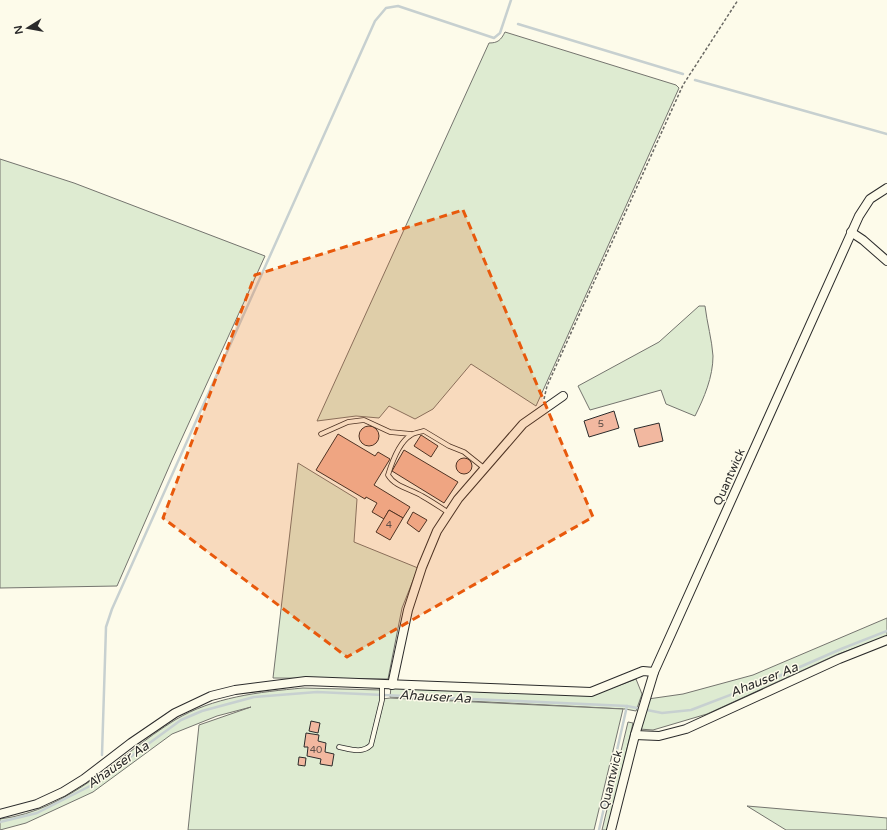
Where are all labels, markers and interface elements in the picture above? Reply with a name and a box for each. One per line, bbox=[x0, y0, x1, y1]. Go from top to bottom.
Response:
north arrow bbox=[8, 8, 48, 48]
text: N bbox=[11, 24, 26, 35]
house number: 5 bbox=[598, 418, 604, 430]
street label: Quantwick bbox=[710, 446, 748, 508]
house number: 4 bbox=[386, 519, 392, 531]
water label: Ahauser Aa bbox=[728, 659, 801, 701]
water label: Ahauser Aa bbox=[399, 687, 472, 707]
water label: Ahauser Aa bbox=[84, 737, 153, 792]
house number: 40 bbox=[310, 744, 322, 756]
street label: Quantwick bbox=[597, 748, 625, 811]

